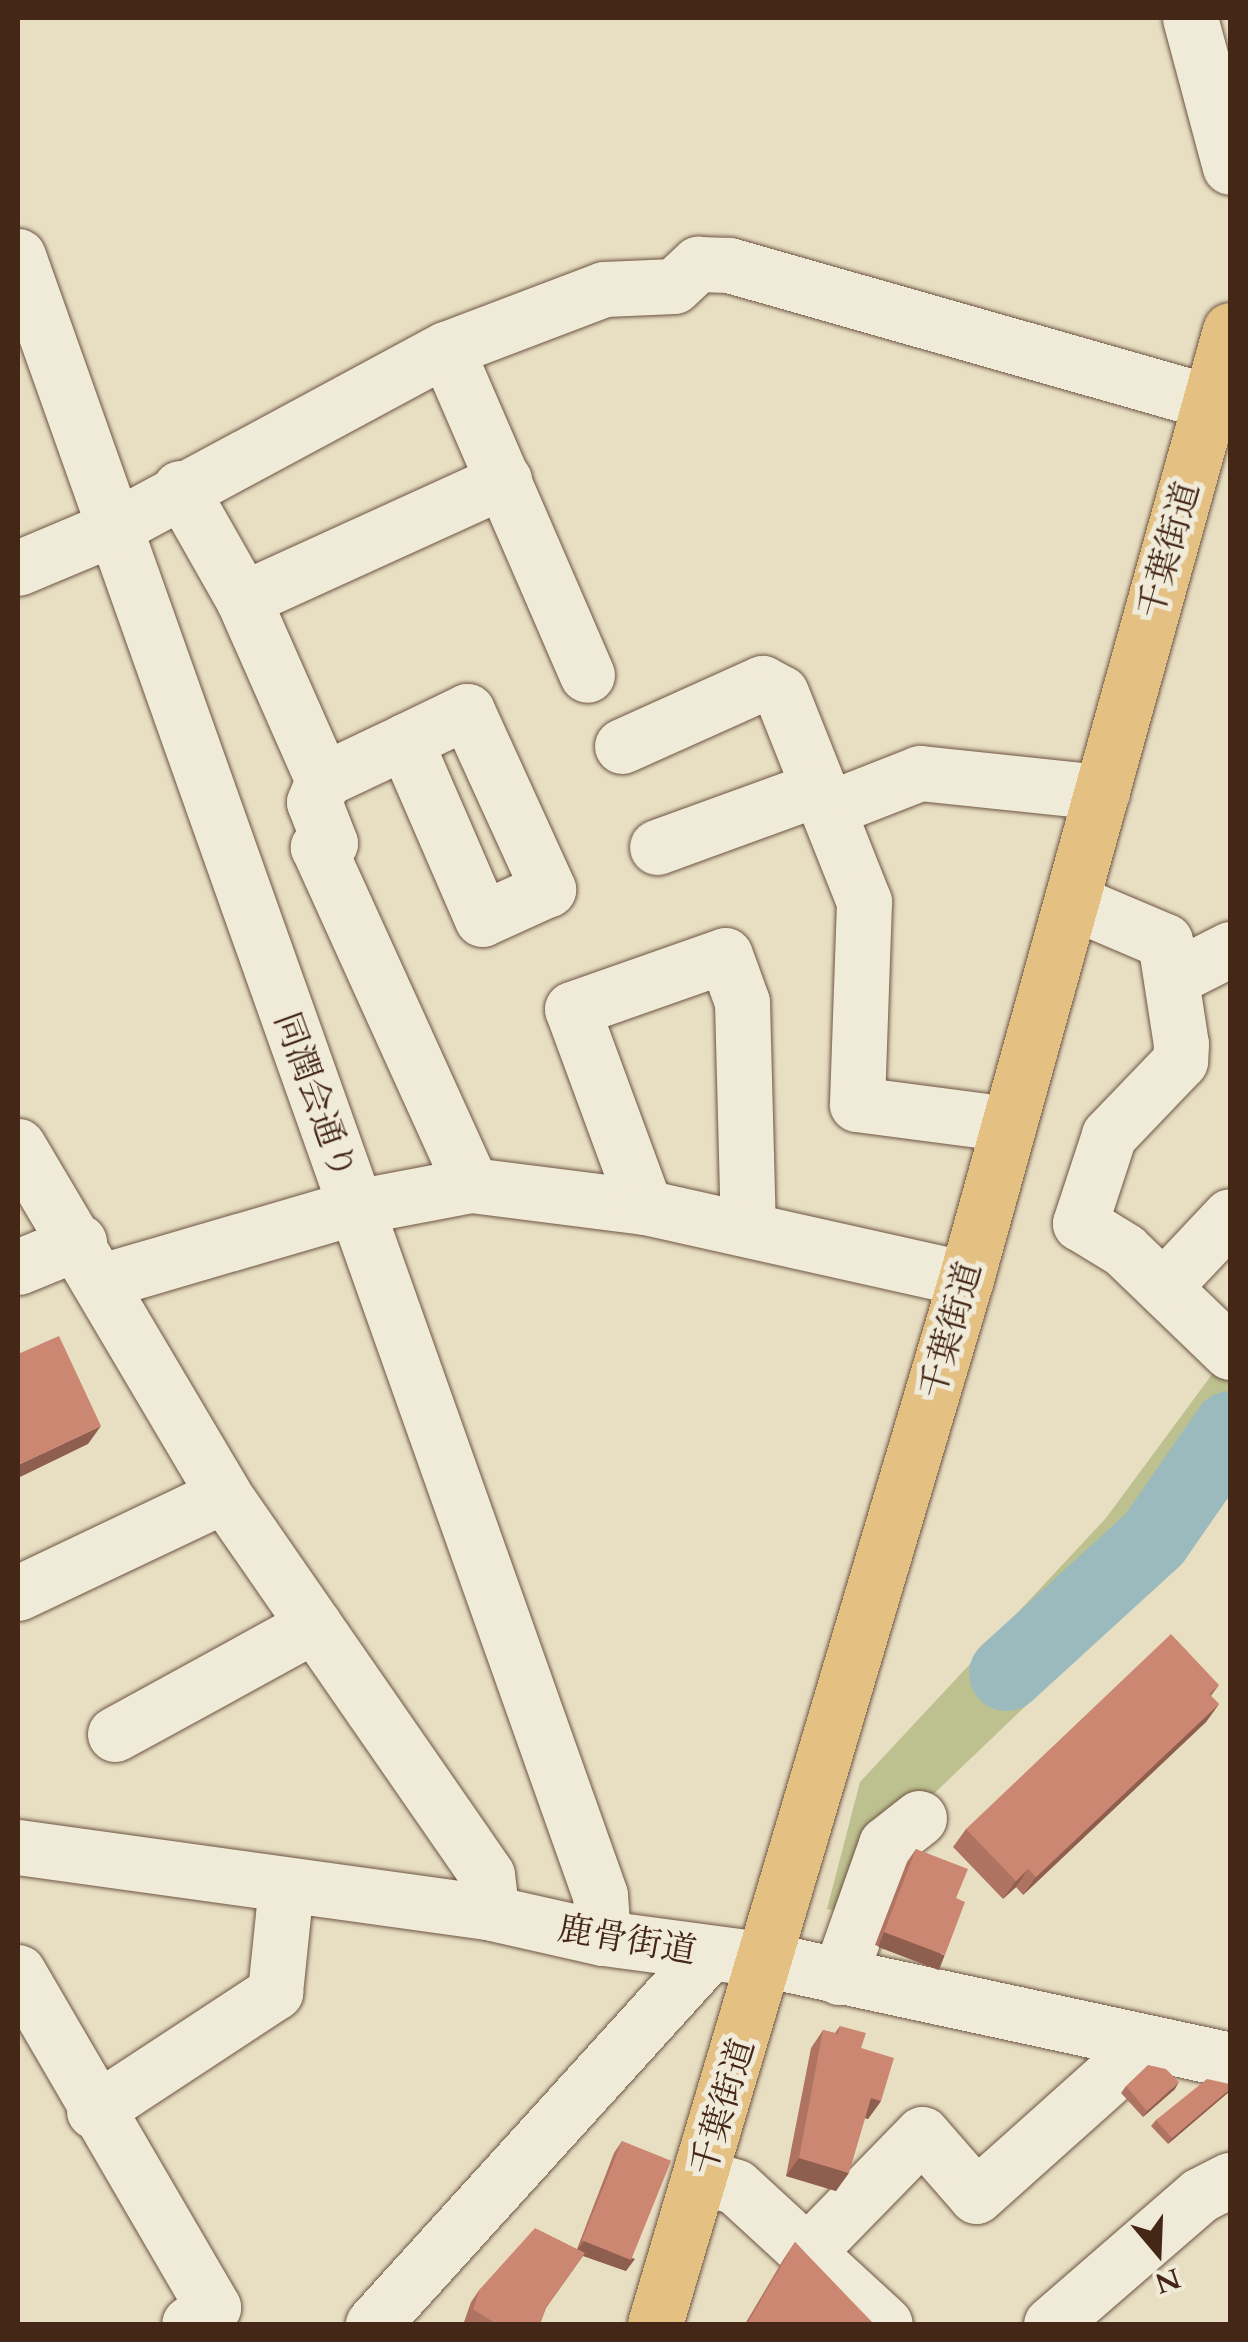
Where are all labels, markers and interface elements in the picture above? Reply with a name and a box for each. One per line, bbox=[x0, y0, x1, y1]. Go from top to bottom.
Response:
street label: 千葉街道 bbox=[1130, 477, 1208, 623]
street label: 同潤会通り bbox=[265, 1007, 365, 1185]
street label: 千葉街道 bbox=[912, 1257, 990, 1403]
street label: 鹿骨街道 bbox=[554, 1907, 700, 1973]
street label: 千葉街道 bbox=[682, 2034, 764, 2180]
north arrow bbox=[1108, 2202, 1208, 2302]
text: N bbox=[1150, 2258, 1185, 2302]

